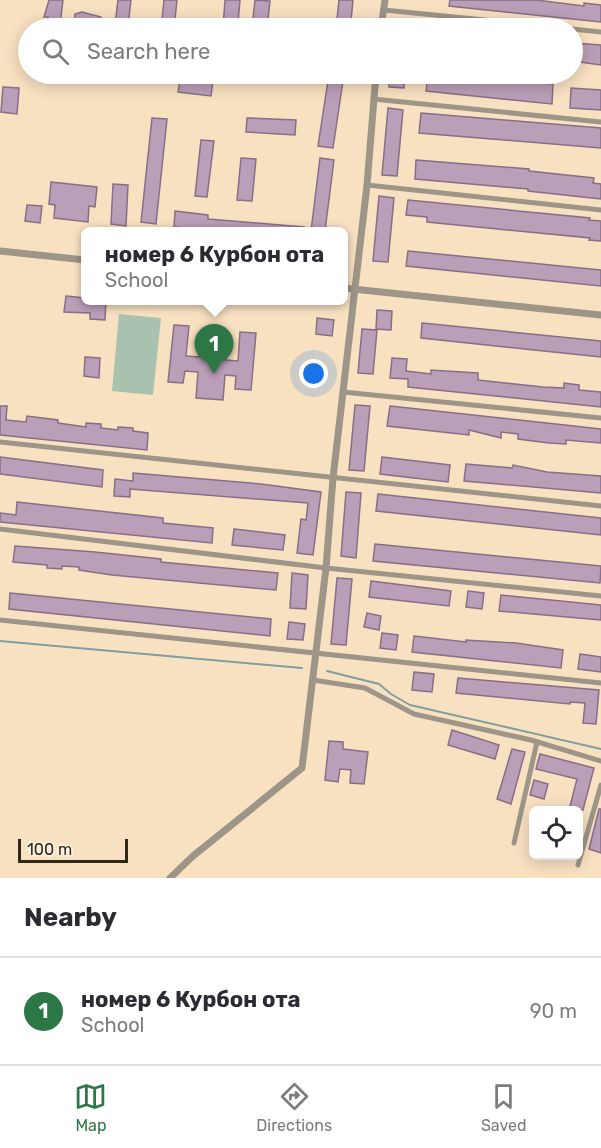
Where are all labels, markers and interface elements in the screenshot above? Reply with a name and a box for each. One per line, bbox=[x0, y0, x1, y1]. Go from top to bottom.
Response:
search box bbox=[18, 18, 583, 84]
icon: search bbox=[39, 35, 72, 68]
text: Search here bbox=[87, 38, 210, 65]
popup bbox=[81, 227, 348, 305]
text: номер 6 Курбон ота bbox=[105, 241, 324, 268]
text: School bbox=[105, 268, 168, 292]
pin: 1 bbox=[194, 324, 234, 374]
your location bbox=[299, 359, 328, 388]
map controls bbox=[529, 806, 583, 860]
button: locate bbox=[529, 806, 583, 860]
scale bar bbox=[18, 836, 128, 864]
text: 100 m bbox=[27, 840, 72, 859]
text: Nearby bbox=[24, 902, 117, 933]
text: номер 6 Курбон ота bbox=[81, 986, 300, 1013]
text: 1 bbox=[39, 999, 48, 1023]
text: 90 m bbox=[530, 999, 577, 1023]
text: School bbox=[81, 1013, 144, 1037]
tab: Map bbox=[74, 1080, 107, 1135]
tab: Directions bbox=[256, 1080, 332, 1135]
tab: Saved bbox=[481, 1080, 527, 1135]

